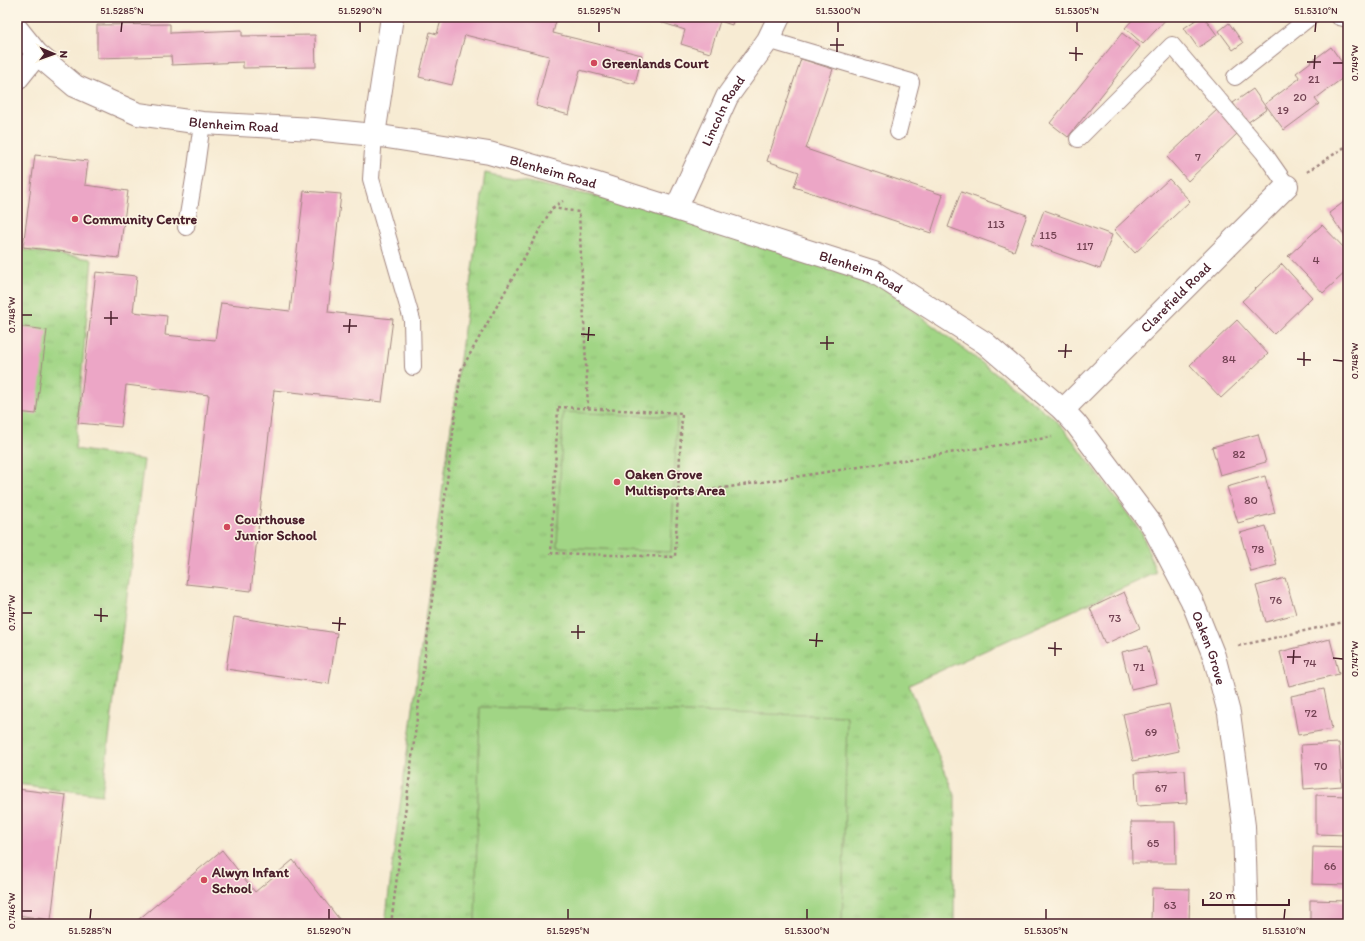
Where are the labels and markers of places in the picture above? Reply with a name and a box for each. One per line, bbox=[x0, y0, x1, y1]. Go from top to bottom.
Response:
place label: Greenlands Court bbox=[602, 55, 709, 72]
marker: Greenlands Court bbox=[589, 58, 599, 68]
place label: Community Centre bbox=[83, 211, 197, 228]
marker: Community Centre bbox=[70, 214, 80, 224]
place label: Oaken Grove Multisports Area bbox=[625, 466, 725, 499]
marker: Oaken Grove Multisports Area bbox=[612, 477, 622, 487]
place label: Courthouse Junior School bbox=[234, 511, 318, 544]
marker: Courthouse Junior School bbox=[222, 522, 232, 532]
place label: Alwyn Infant School bbox=[211, 864, 290, 897]
marker: Alwyn Infant School bbox=[199, 875, 209, 885]

